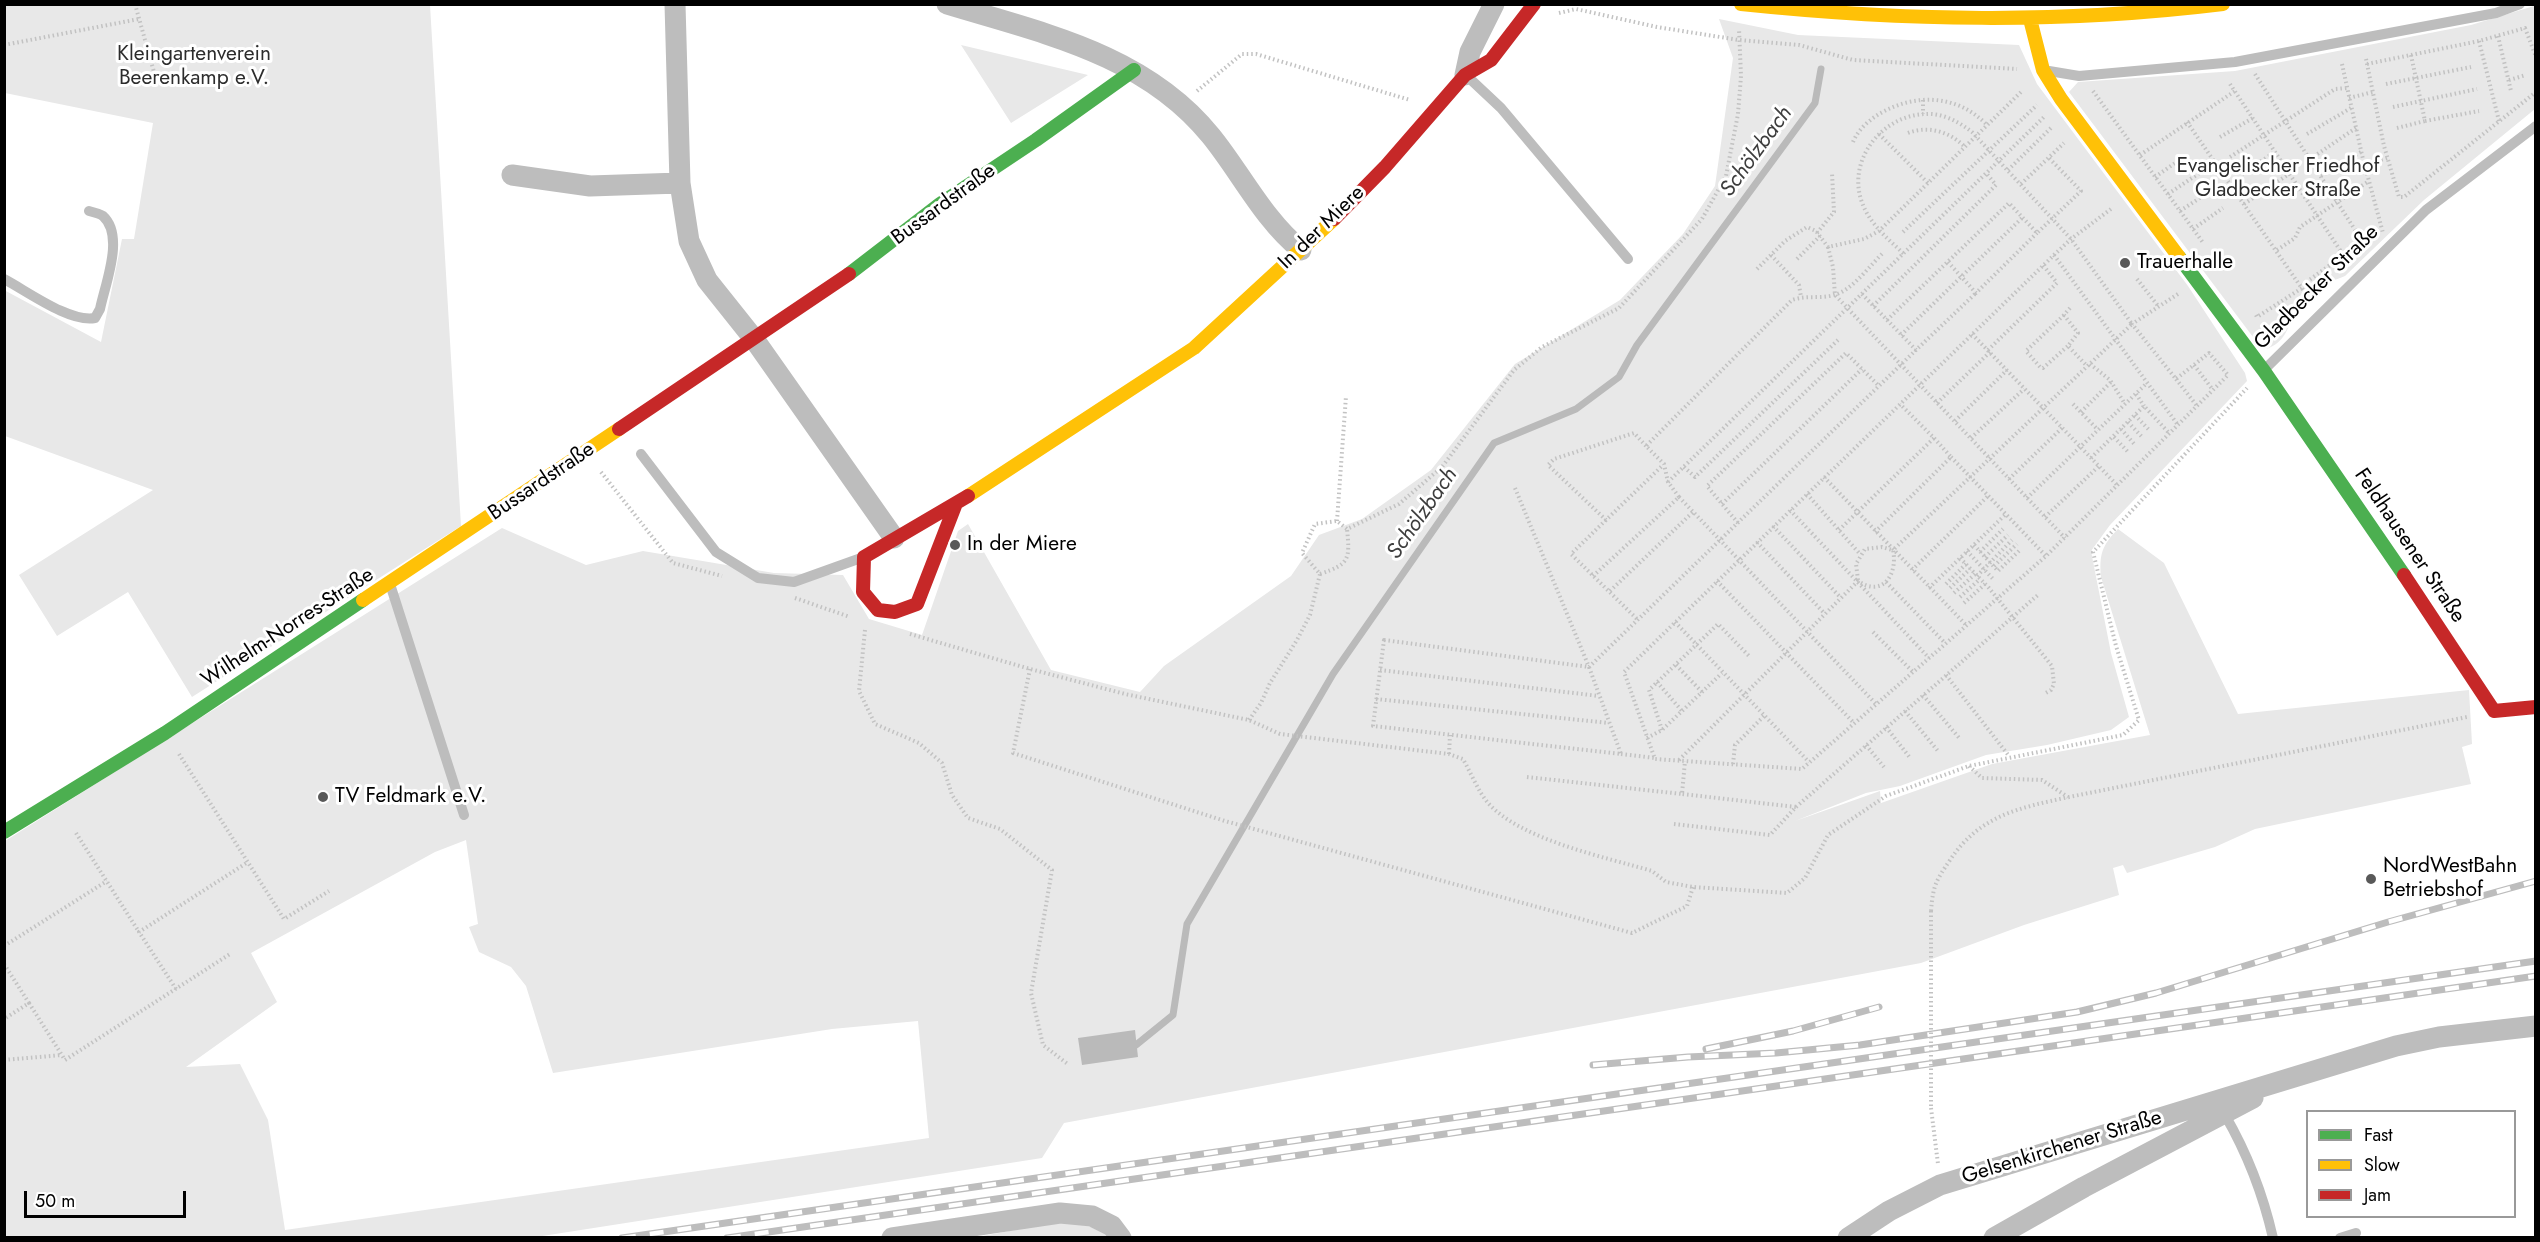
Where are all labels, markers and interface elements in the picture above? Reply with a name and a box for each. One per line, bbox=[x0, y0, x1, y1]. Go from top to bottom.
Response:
park label: Kleingartenverein Beerenkamp e.V. bbox=[117, 42, 271, 92]
water label: Schölzbach bbox=[1715, 102, 1799, 202]
park label: Evangelischer Friedhof Gladbecker Straße bbox=[2177, 154, 2379, 204]
street label: Bussardstraße bbox=[887, 159, 1001, 251]
street label: In der Miere bbox=[1274, 181, 1370, 275]
street label: Gladbecker Straße bbox=[2249, 220, 2385, 356]
place label: Trauerhalle bbox=[2137, 250, 2233, 276]
marker: Trauerhalle bbox=[2118, 256, 2132, 270]
street label: Bussardstraße bbox=[484, 437, 600, 527]
water label: Schölzbach bbox=[1382, 463, 1464, 565]
street label: Feldhausener Straße bbox=[2348, 464, 2470, 628]
place label: In der Miere bbox=[967, 532, 1077, 558]
marker: In der Miere bbox=[948, 538, 962, 552]
street label: Wilhelm-Norres-Straße bbox=[197, 563, 379, 693]
place label: TV Feldmark e.V. bbox=[335, 784, 486, 810]
marker: TV Feldmark e.V. bbox=[316, 790, 330, 804]
place label: NordWestBahn Betriebshof bbox=[2383, 854, 2517, 904]
marker: NordWestBahn Betriebshof bbox=[2364, 872, 2378, 886]
street label: Gelsenkirchener Straße bbox=[1959, 1106, 2165, 1190]
legend bbox=[2306, 1110, 2516, 1218]
text: Fast bbox=[2364, 1122, 2393, 1148]
text: Slow bbox=[2364, 1152, 2400, 1178]
scale bar bbox=[27, 1179, 189, 1217]
text: Jam bbox=[2364, 1182, 2391, 1208]
text: 50 m bbox=[35, 1188, 75, 1214]

